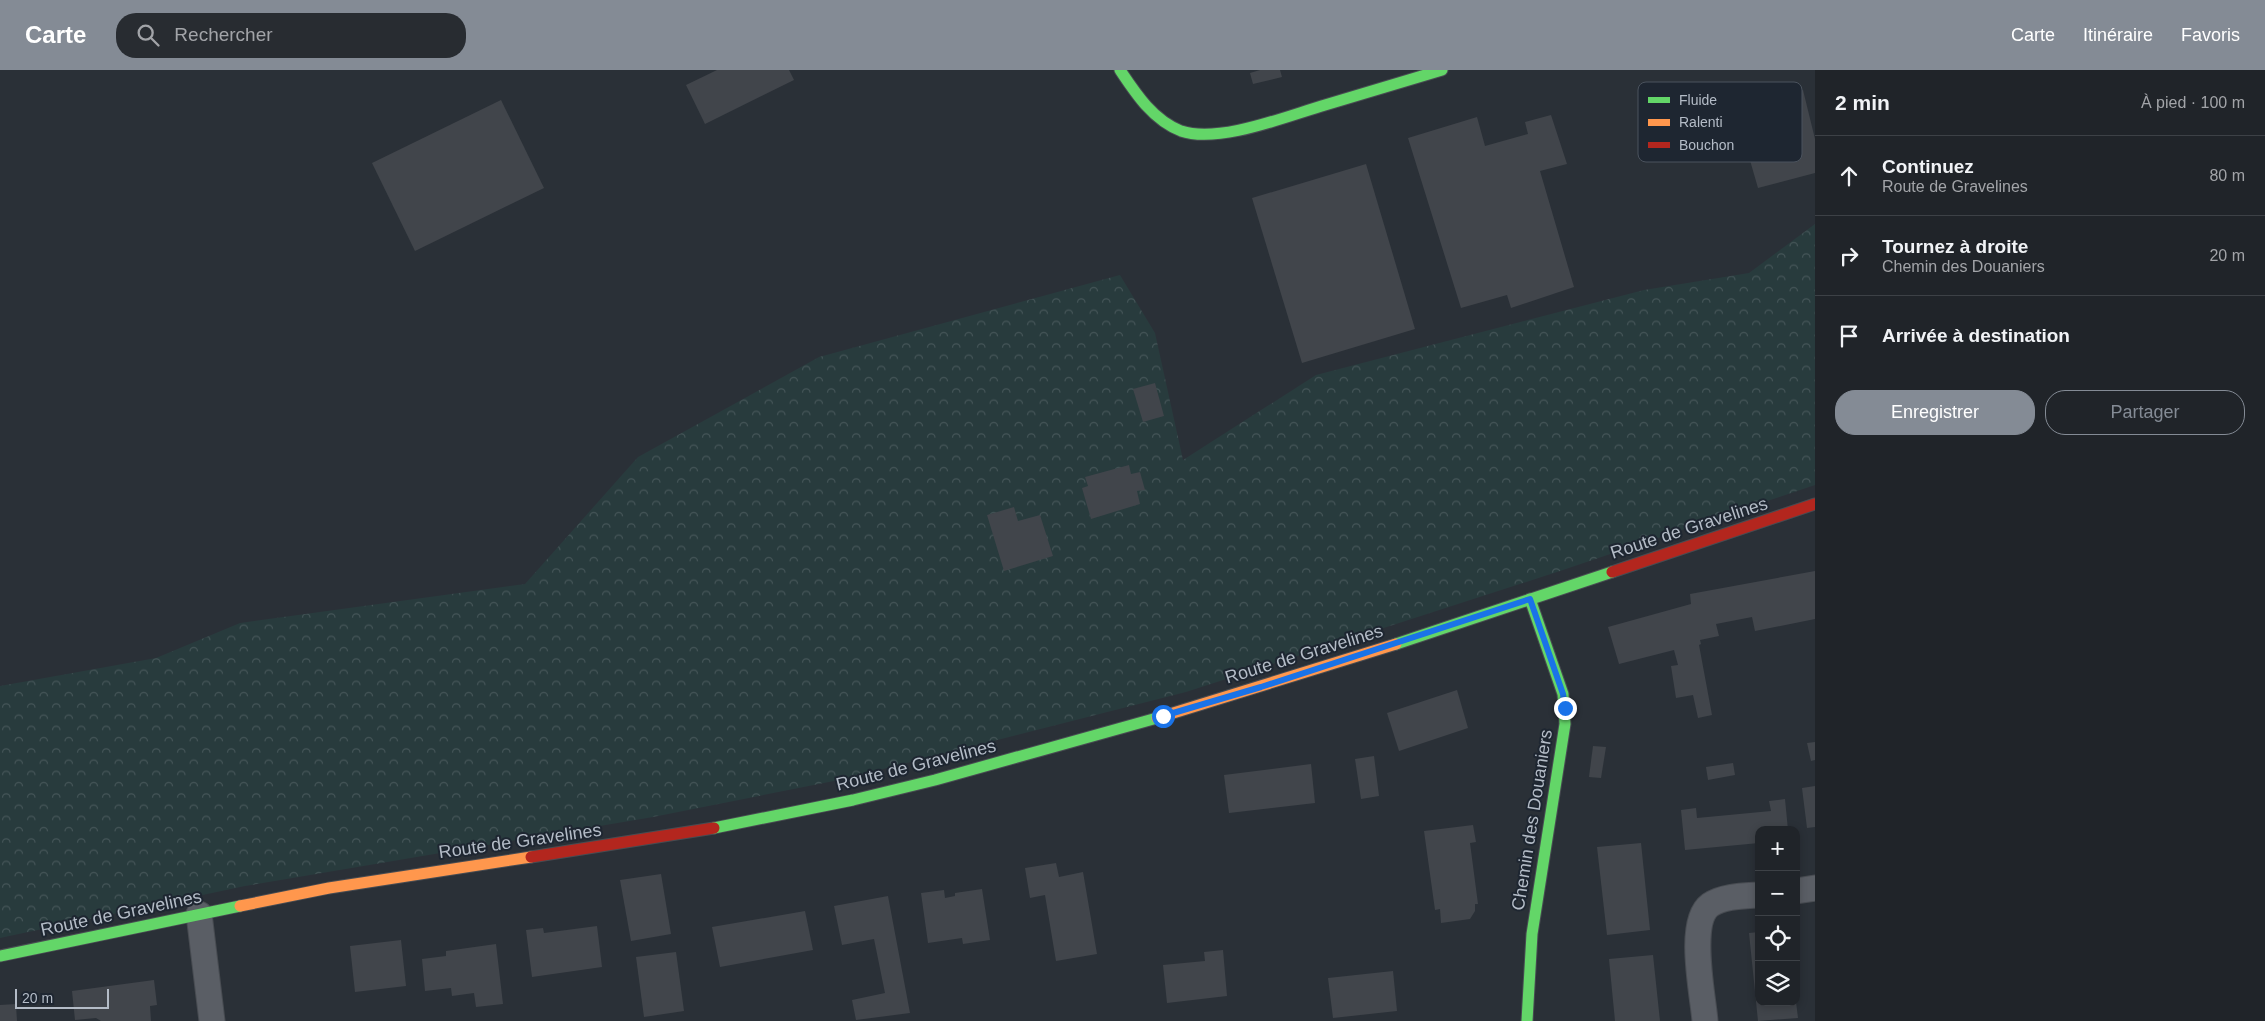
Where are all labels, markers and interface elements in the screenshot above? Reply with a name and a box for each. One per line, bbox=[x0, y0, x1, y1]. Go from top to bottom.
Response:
search box bbox=[116, 13, 466, 58]
text: Carte bbox=[25, 21, 86, 48]
icon: search bbox=[134, 21, 162, 49]
text: Rechercher bbox=[174, 24, 273, 45]
text: Carte bbox=[2011, 25, 2055, 45]
text: Itinéraire bbox=[2083, 25, 2153, 45]
text: Favoris bbox=[2181, 25, 2240, 45]
legend bbox=[1638, 82, 1802, 162]
text: 2 min bbox=[1835, 91, 1890, 114]
text: Fluide bbox=[1679, 92, 1717, 108]
text: À pied · 100 m bbox=[2141, 94, 2245, 111]
text: Ralenti bbox=[1679, 114, 1723, 130]
text: Bouchon bbox=[1679, 137, 1734, 153]
text: Continuez bbox=[1882, 156, 1974, 177]
icon: ahead bbox=[1835, 162, 1863, 190]
text: 80 m bbox=[2209, 167, 2245, 184]
text: Route de Gravelines bbox=[1882, 178, 2028, 195]
text: Tournez à droite bbox=[1882, 236, 2028, 257]
icon: right bbox=[1835, 242, 1863, 270]
text: 20 m bbox=[2209, 247, 2245, 264]
text: Chemin des Douaniers bbox=[1882, 258, 2045, 275]
icon: arrive bbox=[1835, 322, 1863, 350]
text: Arrivée à destination bbox=[1882, 325, 2070, 346]
button: Enregistrer bbox=[1835, 390, 2035, 435]
button: Partager bbox=[2045, 390, 2245, 435]
street label: Route de Gravelines bbox=[1608, 493, 1770, 563]
street label: Route de Gravelines bbox=[1223, 620, 1385, 688]
route end bbox=[1554, 697, 1577, 720]
route start bbox=[1152, 705, 1175, 728]
street label: Chemin des Douaniers bbox=[1508, 728, 1556, 912]
street label: Route de Gravelines bbox=[834, 735, 998, 795]
street label: Route de Gravelines bbox=[437, 820, 603, 862]
map controls bbox=[1755, 826, 1800, 1006]
button: + bbox=[1755, 826, 1800, 871]
button: − bbox=[1755, 871, 1800, 916]
street label: Route de Gravelines bbox=[39, 886, 203, 940]
button: locate bbox=[1755, 916, 1800, 961]
button: layers bbox=[1755, 961, 1800, 1006]
scale bar bbox=[15, 986, 109, 1009]
text: 20 m bbox=[22, 990, 53, 1006]

